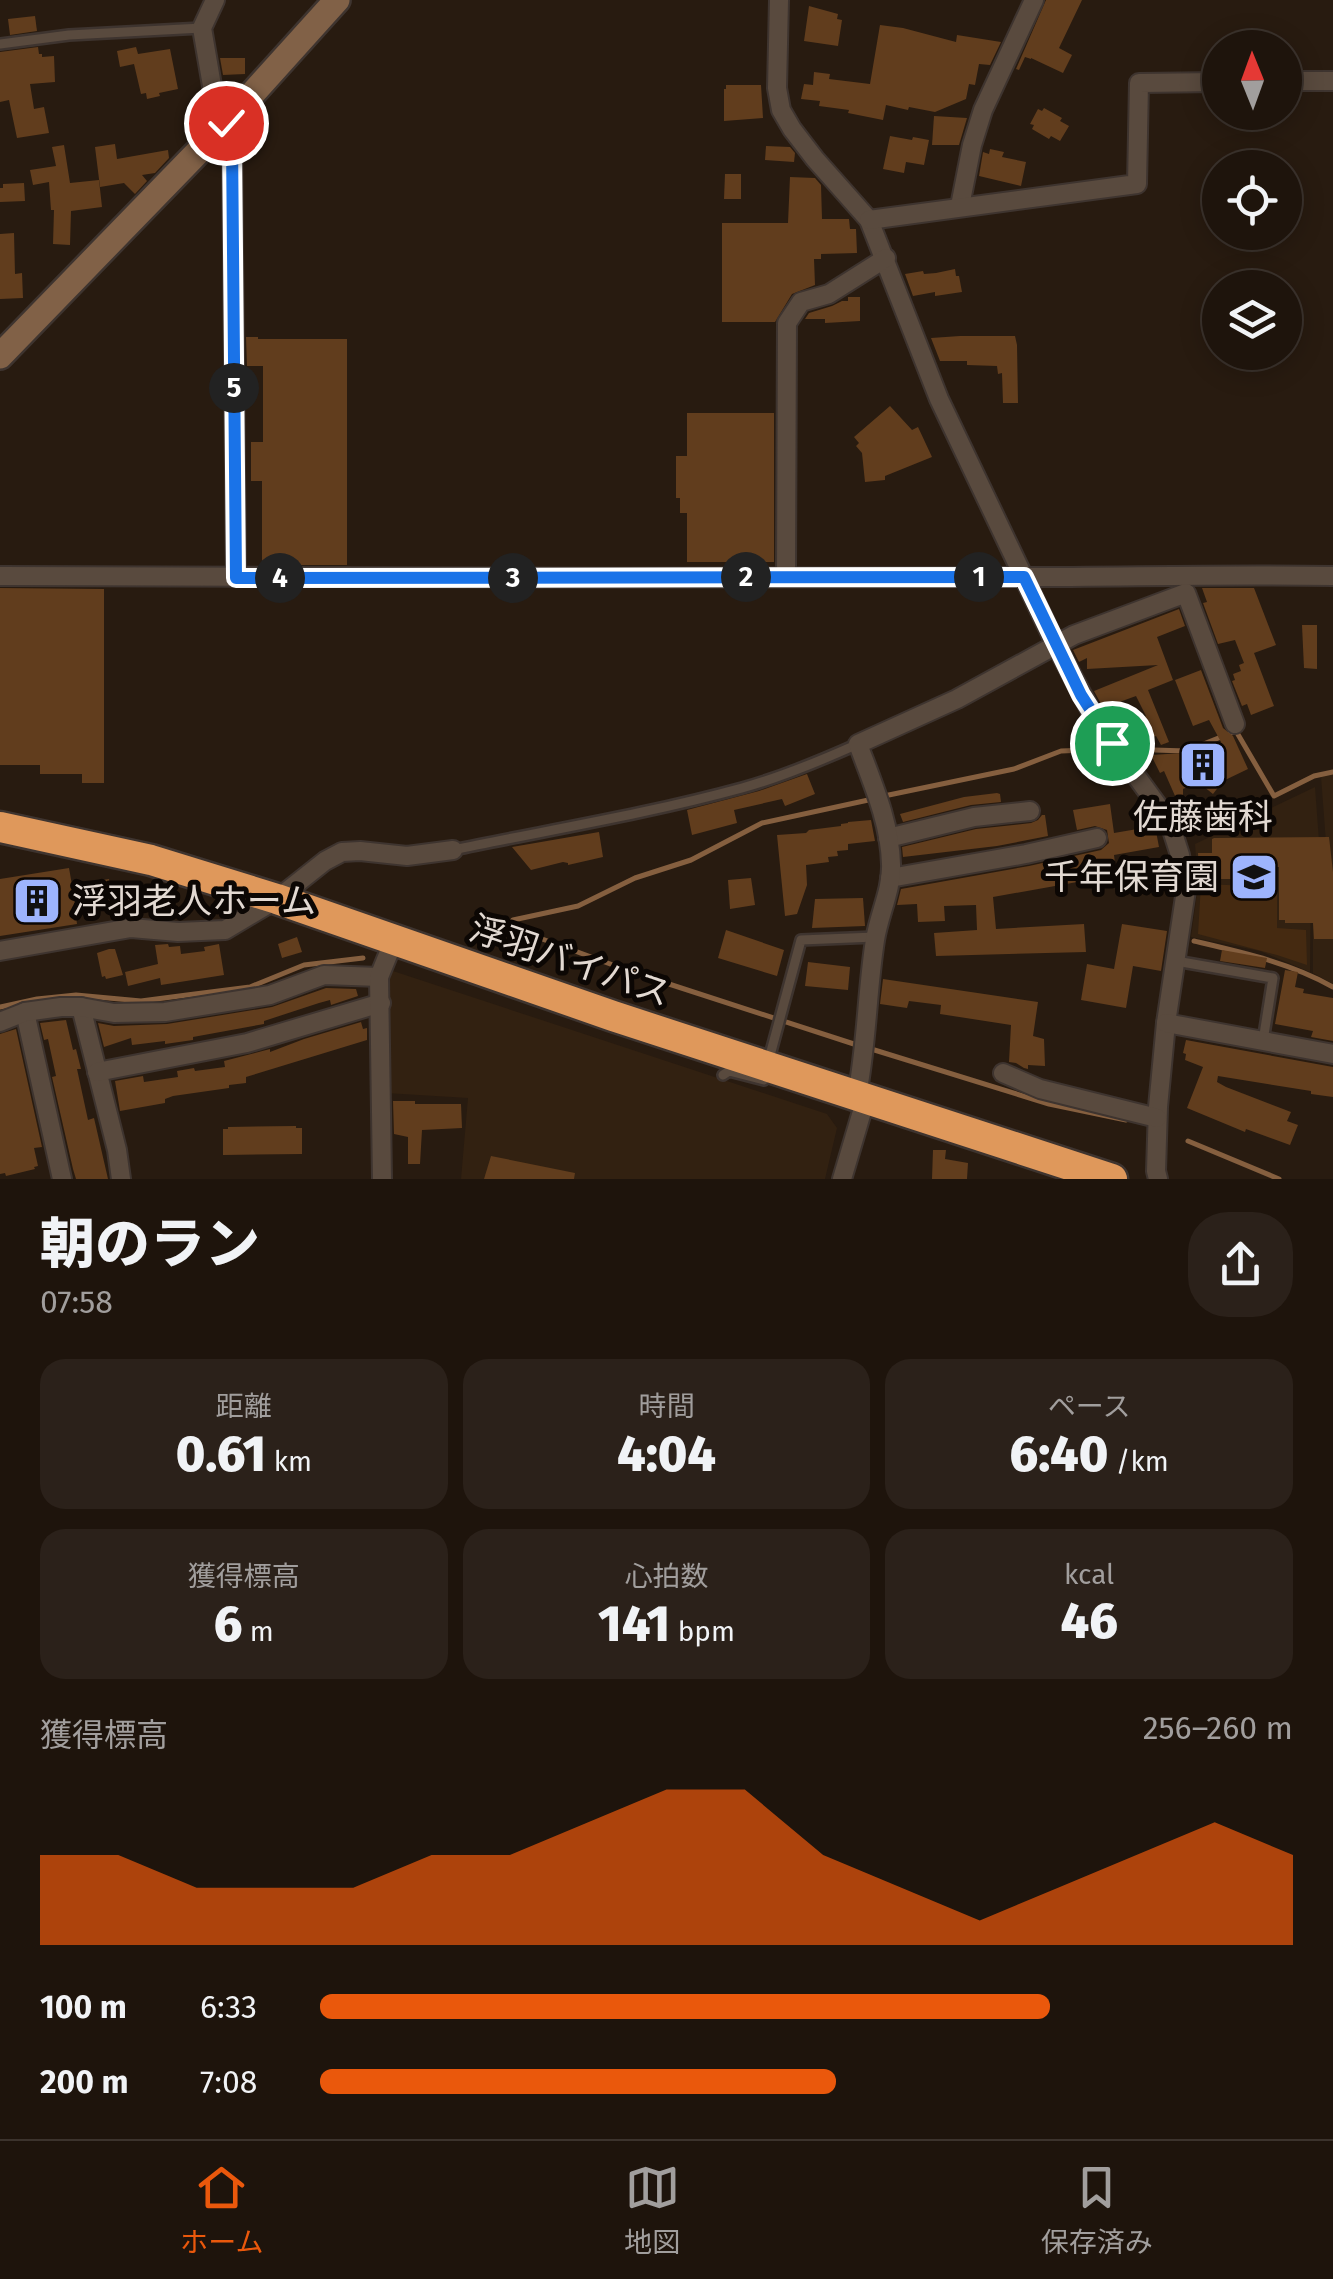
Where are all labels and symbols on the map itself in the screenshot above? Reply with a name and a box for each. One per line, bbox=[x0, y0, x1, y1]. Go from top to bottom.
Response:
north arrow bbox=[1202, 30, 1302, 130]
pin bbox=[184, 81, 269, 166]
pin: 5 bbox=[209, 363, 259, 413]
pin: 2 bbox=[721, 552, 771, 602]
pin: 1 bbox=[954, 552, 1004, 602]
pin: 4 bbox=[255, 553, 305, 603]
pin: 3 bbox=[488, 553, 538, 603]
pin bbox=[1070, 701, 1155, 786]
building icon: 佐藤歯科 bbox=[1177, 739, 1229, 791]
place label: 佐藤歯科 bbox=[1133, 796, 1273, 838]
school or university icon: 千年保育園 bbox=[1228, 851, 1280, 903]
place label: 千年保育園 bbox=[1044, 856, 1219, 898]
building icon: 浮羽老人ホーム bbox=[11, 875, 63, 927]
place label: 浮羽老人ホーム bbox=[72, 880, 316, 922]
street label: 浮羽バイパス bbox=[464, 907, 676, 1015]

